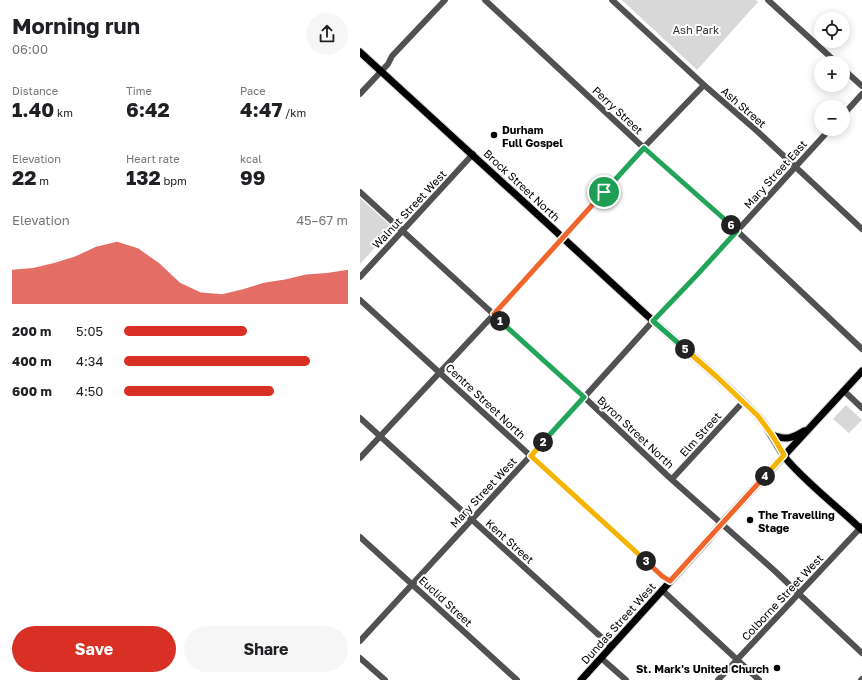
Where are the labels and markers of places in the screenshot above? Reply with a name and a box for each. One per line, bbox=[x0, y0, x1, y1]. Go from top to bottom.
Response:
place label: Durham Full Gospel bbox=[502, 123, 563, 149]
marker: Durham Full Gospel bbox=[489, 130, 499, 140]
pin bbox=[587, 175, 621, 209]
pin: 6 bbox=[721, 215, 741, 235]
pin: 1 bbox=[490, 311, 510, 331]
pin: 5 bbox=[675, 339, 695, 359]
pin: 2 bbox=[533, 432, 553, 452]
pin: 4 bbox=[755, 466, 775, 486]
place label: The Travelling Stage bbox=[758, 508, 835, 534]
marker: The Travelling Stage bbox=[745, 515, 755, 525]
pin: 3 bbox=[636, 551, 656, 571]
place label: St. Mark's United Church bbox=[636, 662, 769, 675]
marker: St. Mark's United Church bbox=[772, 663, 782, 673]

